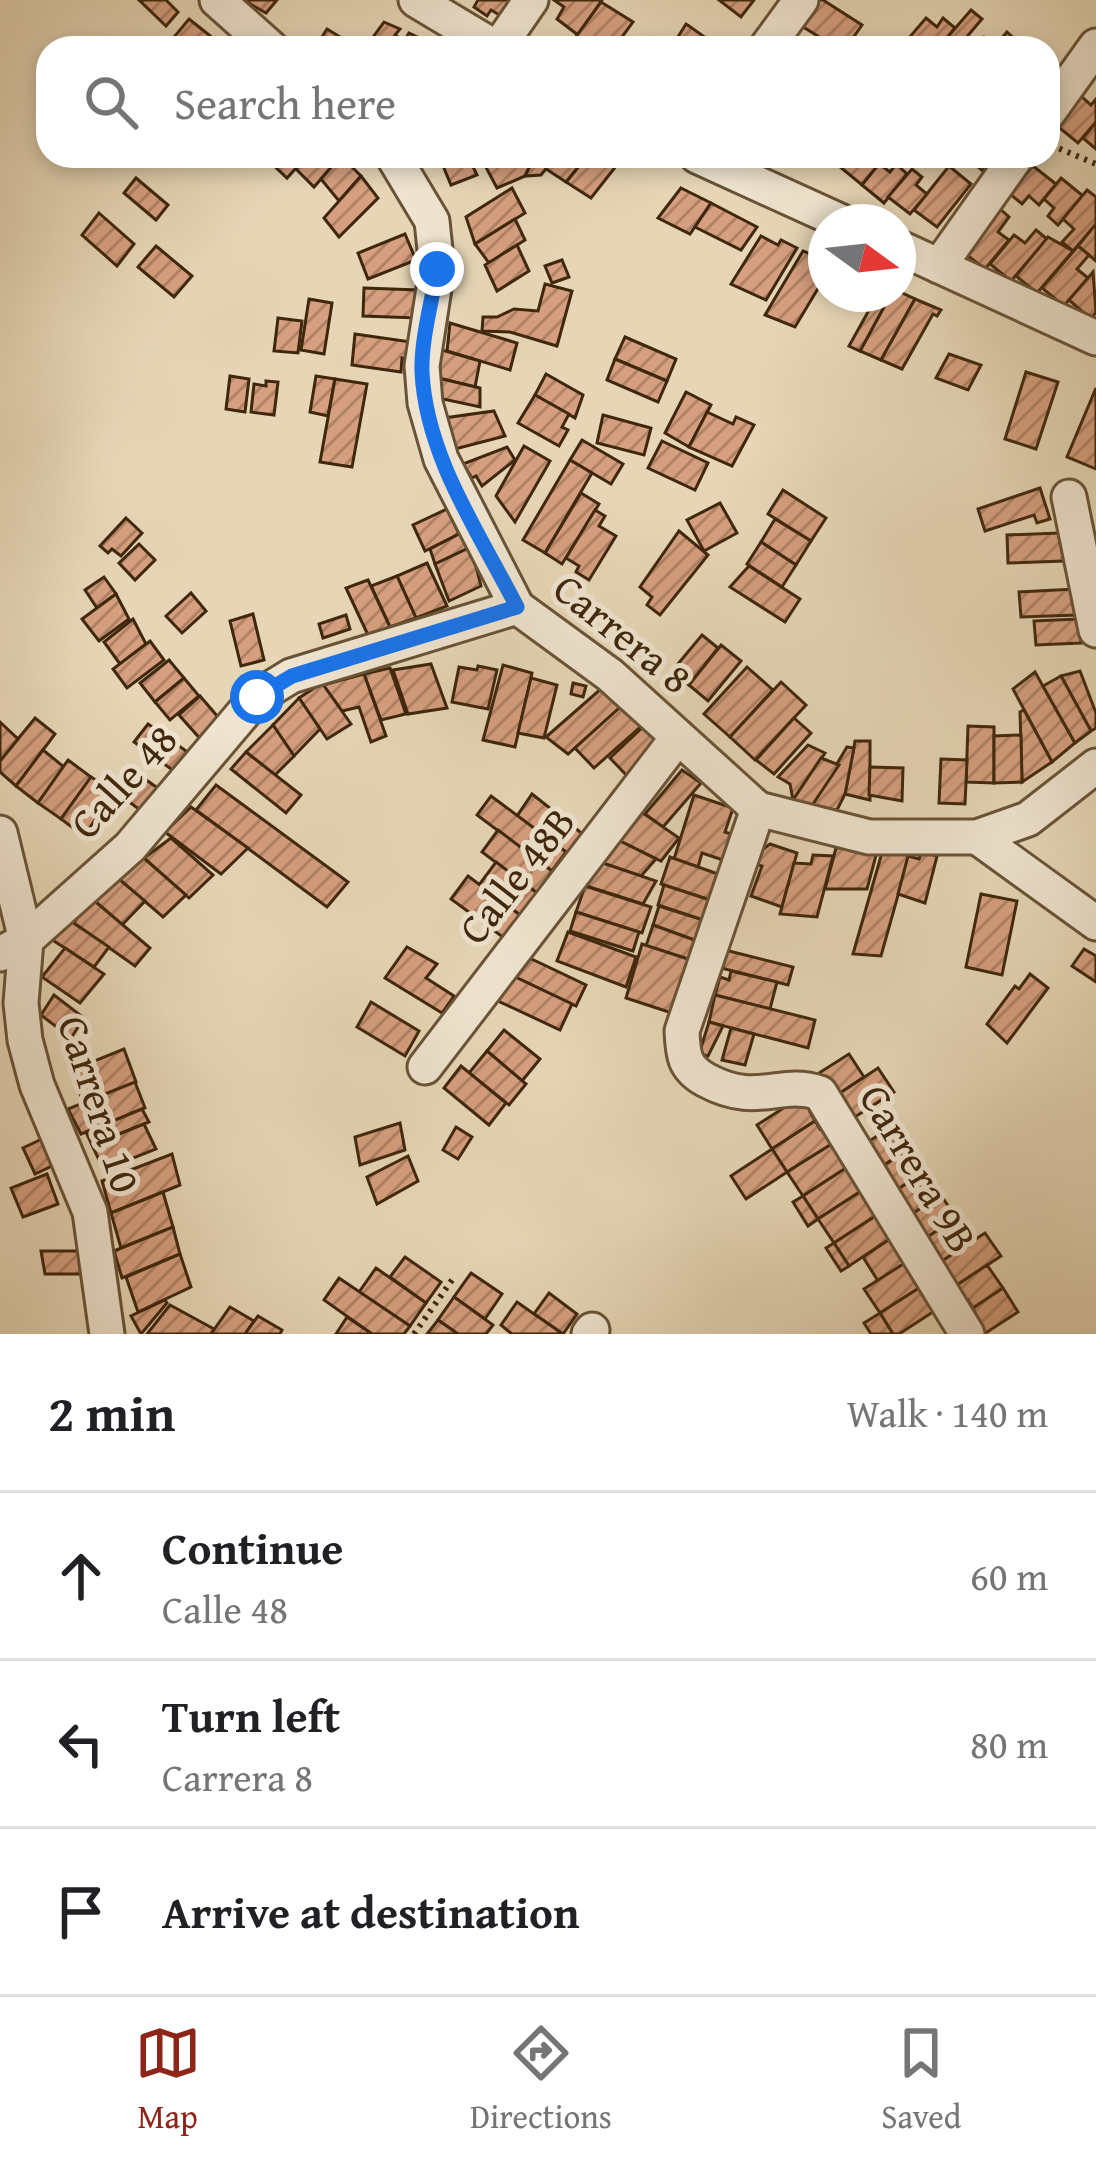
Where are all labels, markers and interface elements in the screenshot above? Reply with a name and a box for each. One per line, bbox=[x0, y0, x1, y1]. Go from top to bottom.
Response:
search box bbox=[36, 36, 1060, 168]
icon: search bbox=[78, 69, 144, 135]
text: Search here bbox=[174, 70, 396, 135]
north arrow bbox=[808, 204, 916, 312]
route end bbox=[410, 242, 464, 296]
street label: Carrera 8 bbox=[541, 558, 706, 707]
route start bbox=[230, 670, 284, 724]
street label: Calle 48 bbox=[55, 710, 191, 851]
street label: Calle 48B bbox=[442, 793, 589, 956]
street label: Carrera 10 bbox=[43, 1007, 158, 1200]
street label: Carrera 9B bbox=[845, 1072, 994, 1263]
text: 2 min bbox=[48, 1375, 175, 1450]
text: Walk · 140 m bbox=[847, 1384, 1048, 1441]
text: Continue bbox=[162, 1515, 343, 1580]
icon: ahead bbox=[48, 1543, 114, 1609]
text: 60 m bbox=[970, 1547, 1048, 1604]
text: Calle 48 bbox=[162, 1580, 288, 1637]
text: Turn left bbox=[162, 1683, 340, 1748]
icon: left bbox=[48, 1711, 114, 1777]
text: 80 m bbox=[970, 1715, 1048, 1772]
text: Carrera 8 bbox=[162, 1748, 313, 1805]
icon: arrive bbox=[48, 1879, 114, 1945]
text: Arrive at destination bbox=[162, 1879, 580, 1944]
tab: Map bbox=[135, 2020, 201, 2140]
tab: Directions bbox=[470, 2020, 612, 2140]
tab: Saved bbox=[881, 2020, 961, 2140]

